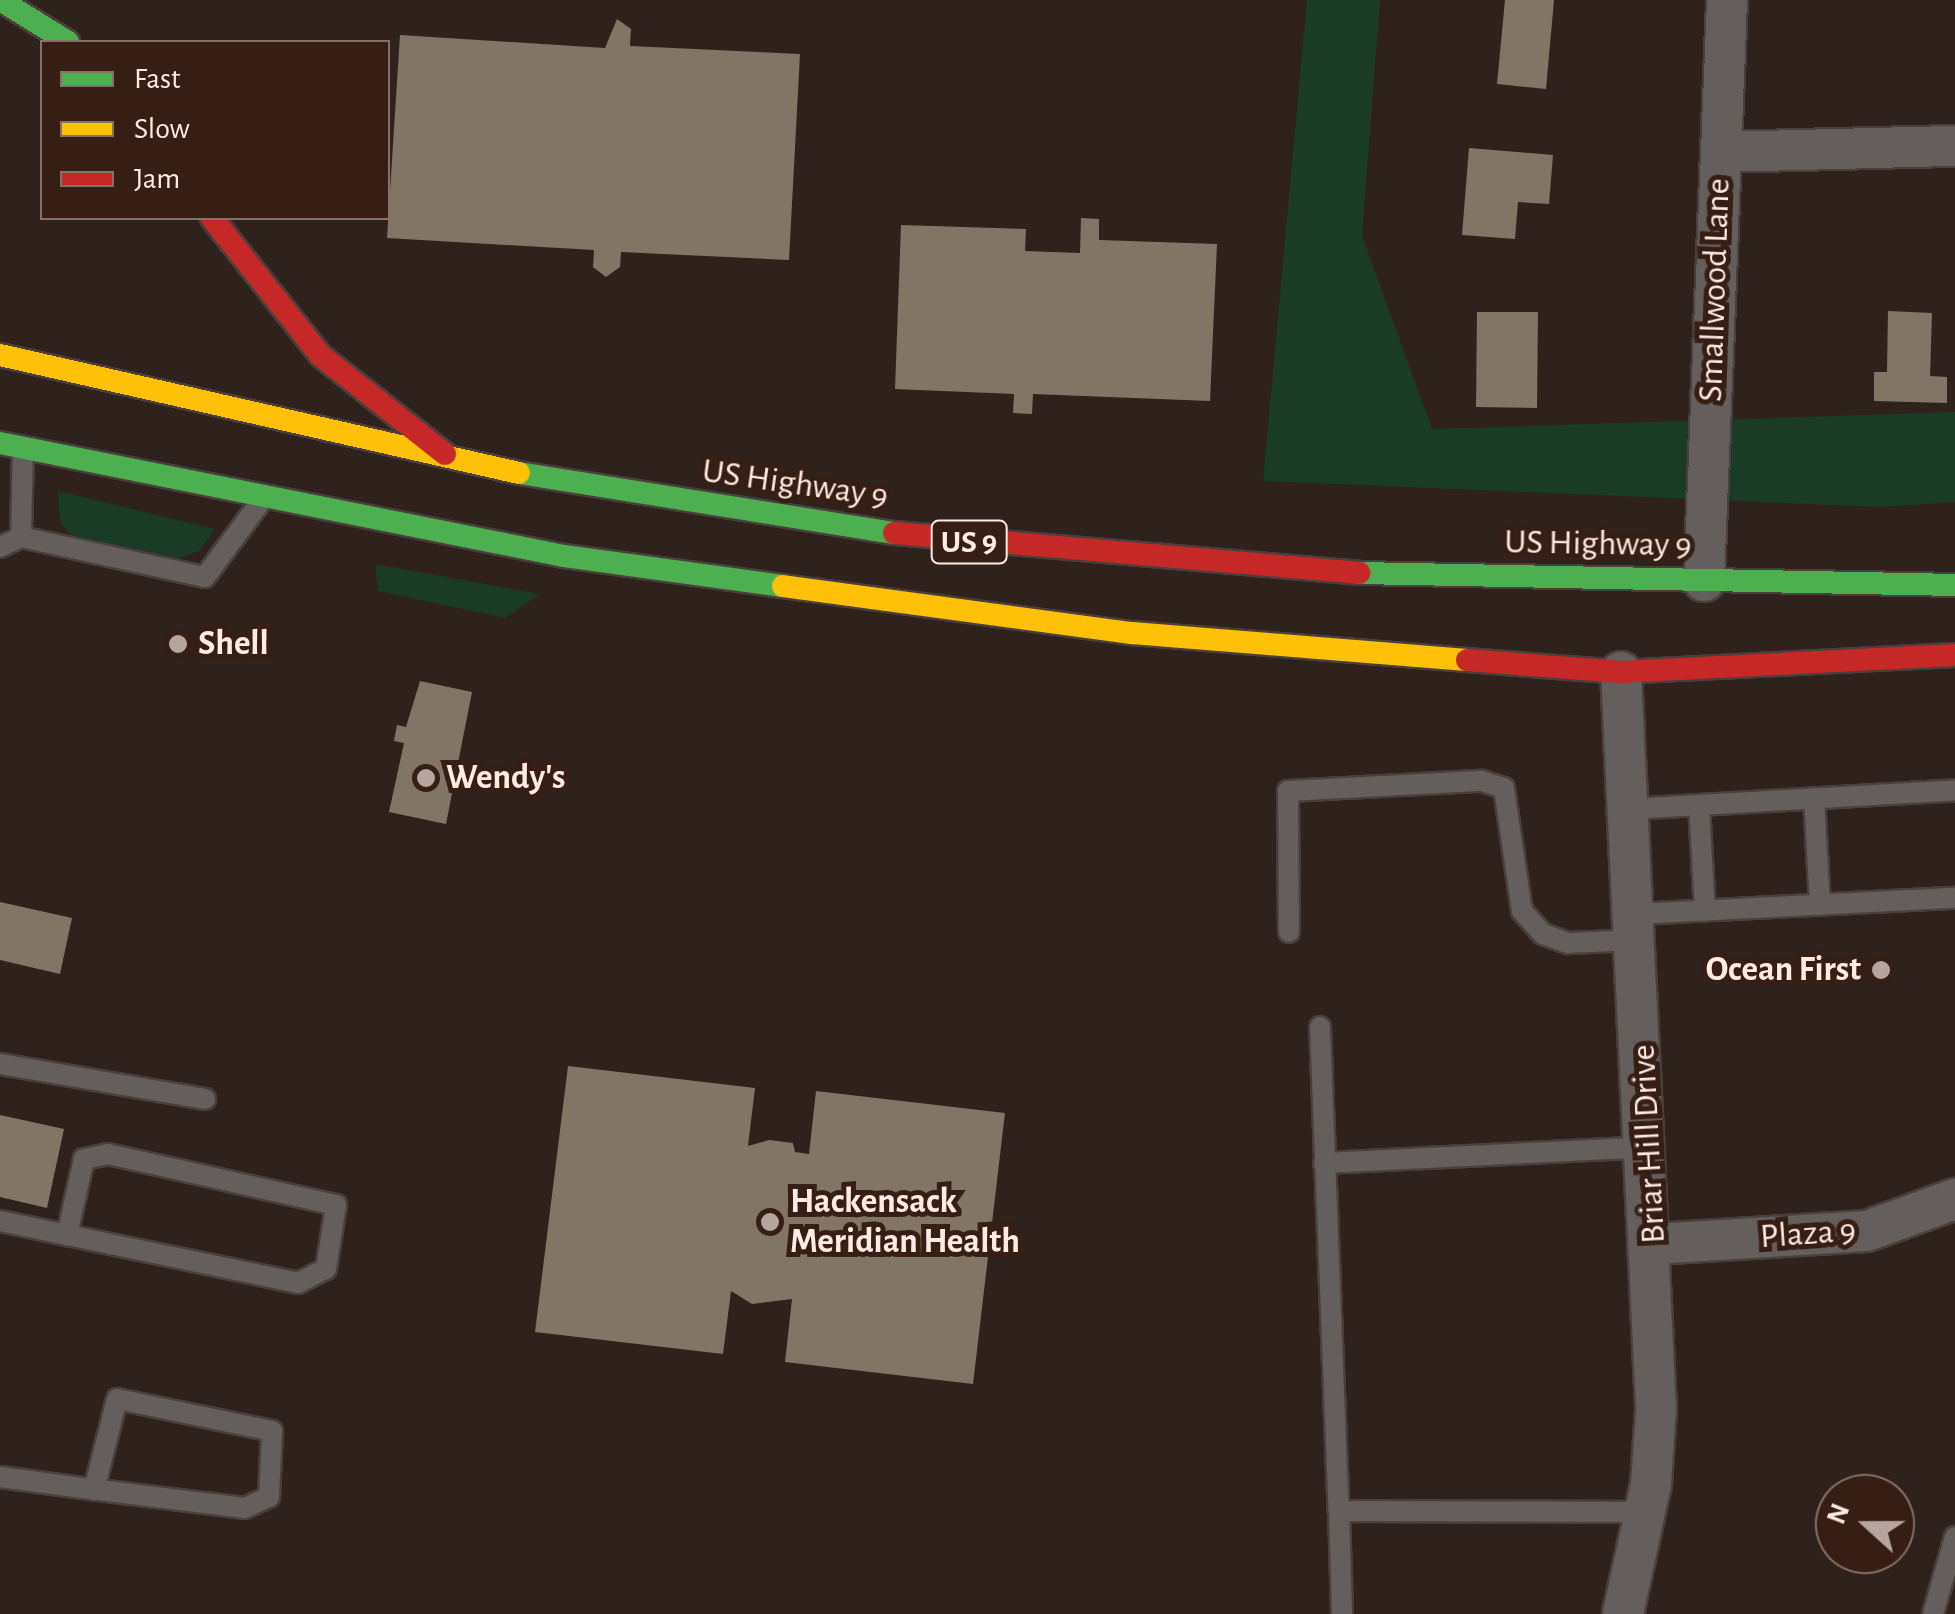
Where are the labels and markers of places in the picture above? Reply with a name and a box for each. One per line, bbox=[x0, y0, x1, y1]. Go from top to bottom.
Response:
place label: Shell bbox=[198, 623, 269, 665]
marker: Shell bbox=[167, 633, 189, 655]
place label: Wendy's bbox=[446, 757, 565, 799]
marker: Wendy's bbox=[415, 767, 437, 789]
place label: Ocean First bbox=[1706, 949, 1861, 991]
marker: Ocean First bbox=[1870, 959, 1892, 981]
place label: Hackensack Meridian Health bbox=[790, 1181, 1020, 1263]
marker: Hackensack Meridian Health bbox=[759, 1211, 781, 1233]

